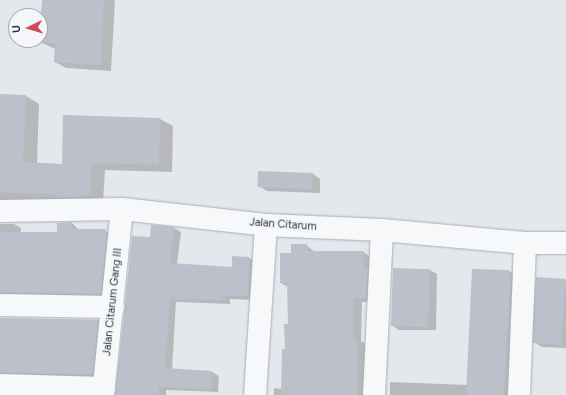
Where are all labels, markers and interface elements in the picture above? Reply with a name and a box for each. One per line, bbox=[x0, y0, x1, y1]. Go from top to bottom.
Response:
north arrow bbox=[8, 8, 48, 48]
text: U bbox=[10, 25, 23, 33]
street label: Jalan Citarum bbox=[249, 216, 317, 234]
street label: Jalan Citarum Gang III bbox=[101, 247, 125, 357]

